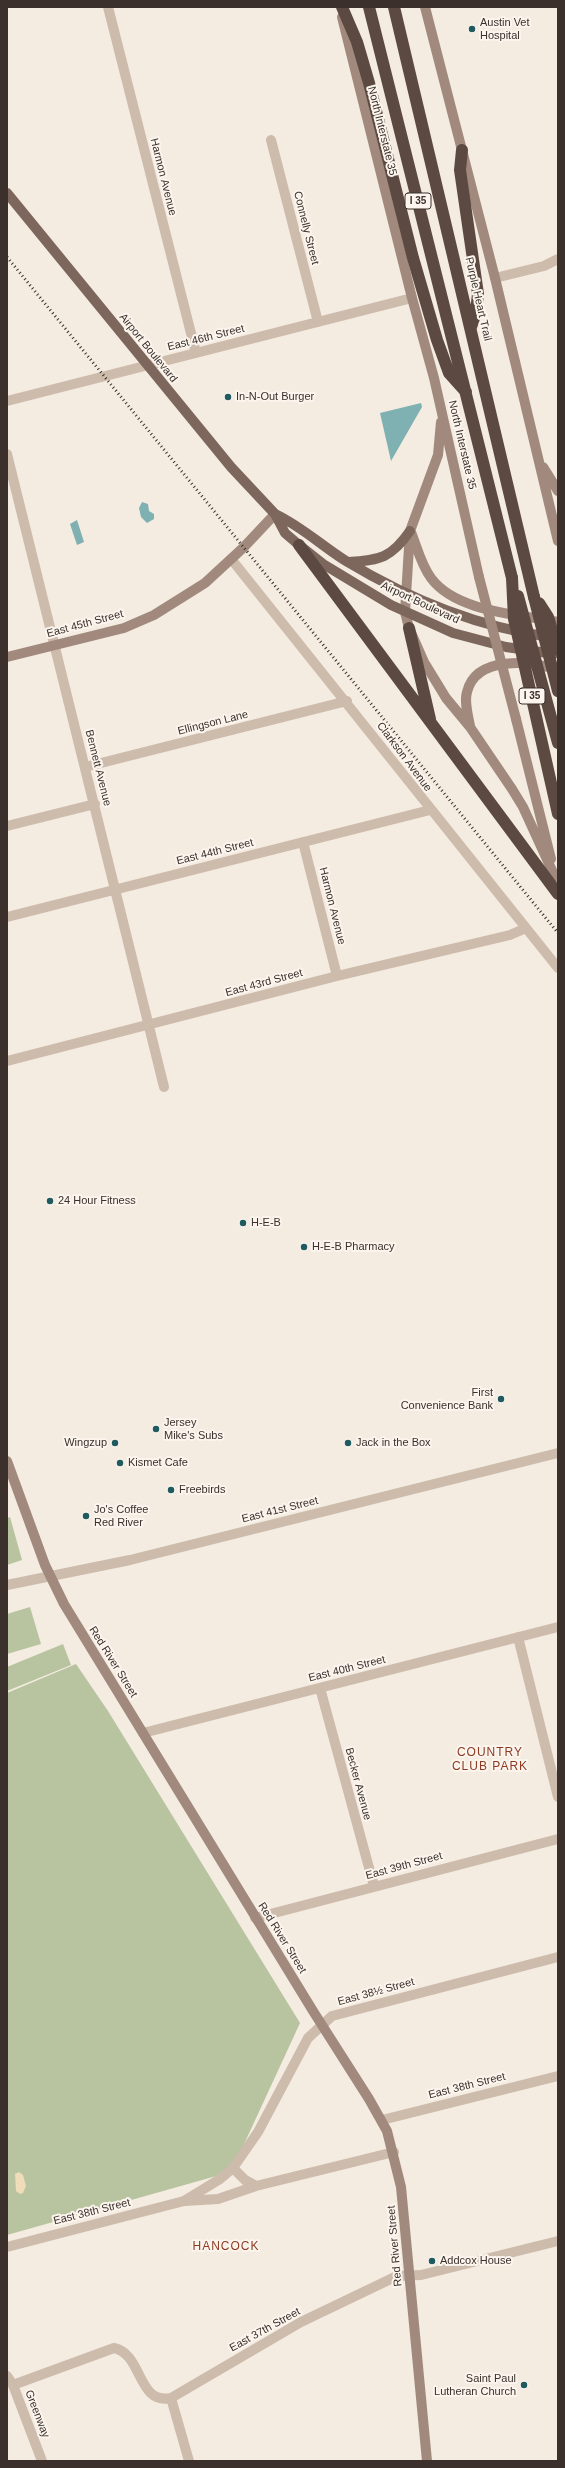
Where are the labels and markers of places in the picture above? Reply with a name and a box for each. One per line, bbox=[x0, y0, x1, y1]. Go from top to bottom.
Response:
place label: Austin Vet Hospital bbox=[480, 16, 530, 42]
marker: Austin Vet Hospital bbox=[467, 24, 477, 34]
place label: In-N-Out Burger bbox=[236, 390, 314, 404]
marker: In-N-Out Burger bbox=[223, 392, 233, 402]
place label: 24 Hour Fitness bbox=[58, 1194, 136, 1208]
marker: 24 Hour Fitness bbox=[45, 1196, 55, 1206]
place label: H-E-B bbox=[251, 1216, 281, 1230]
marker: H-E-B bbox=[238, 1218, 248, 1228]
place label: H-E-B Pharmacy bbox=[312, 1240, 395, 1254]
marker: H-E-B Pharmacy bbox=[299, 1242, 309, 1252]
place label: First Convenience Bank bbox=[401, 1386, 493, 1412]
marker: First Convenience Bank bbox=[496, 1394, 506, 1404]
place label: Jersey Mike's Subs bbox=[164, 1416, 223, 1442]
marker: Jersey Mike's Subs bbox=[151, 1424, 161, 1434]
place label: Wingzup bbox=[64, 1436, 107, 1450]
place label: Jack in the Box bbox=[356, 1436, 431, 1450]
marker: Wingzup bbox=[110, 1438, 120, 1448]
marker: Jack in the Box bbox=[343, 1438, 353, 1448]
place label: Kismet Cafe bbox=[128, 1456, 188, 1470]
marker: Kismet Cafe bbox=[115, 1458, 125, 1468]
place label: Freebirds bbox=[179, 1483, 225, 1497]
marker: Freebirds bbox=[166, 1485, 176, 1495]
place label: Jo's Coffee Red River bbox=[94, 1503, 148, 1529]
marker: Jo's Coffee Red River bbox=[81, 1511, 91, 1521]
place label: Addcox House bbox=[440, 2254, 512, 2268]
marker: Addcox House bbox=[427, 2256, 437, 2266]
place label: Saint Paul Lutheran Church bbox=[434, 2372, 516, 2398]
marker: Saint Paul Lutheran Church bbox=[519, 2380, 529, 2390]

